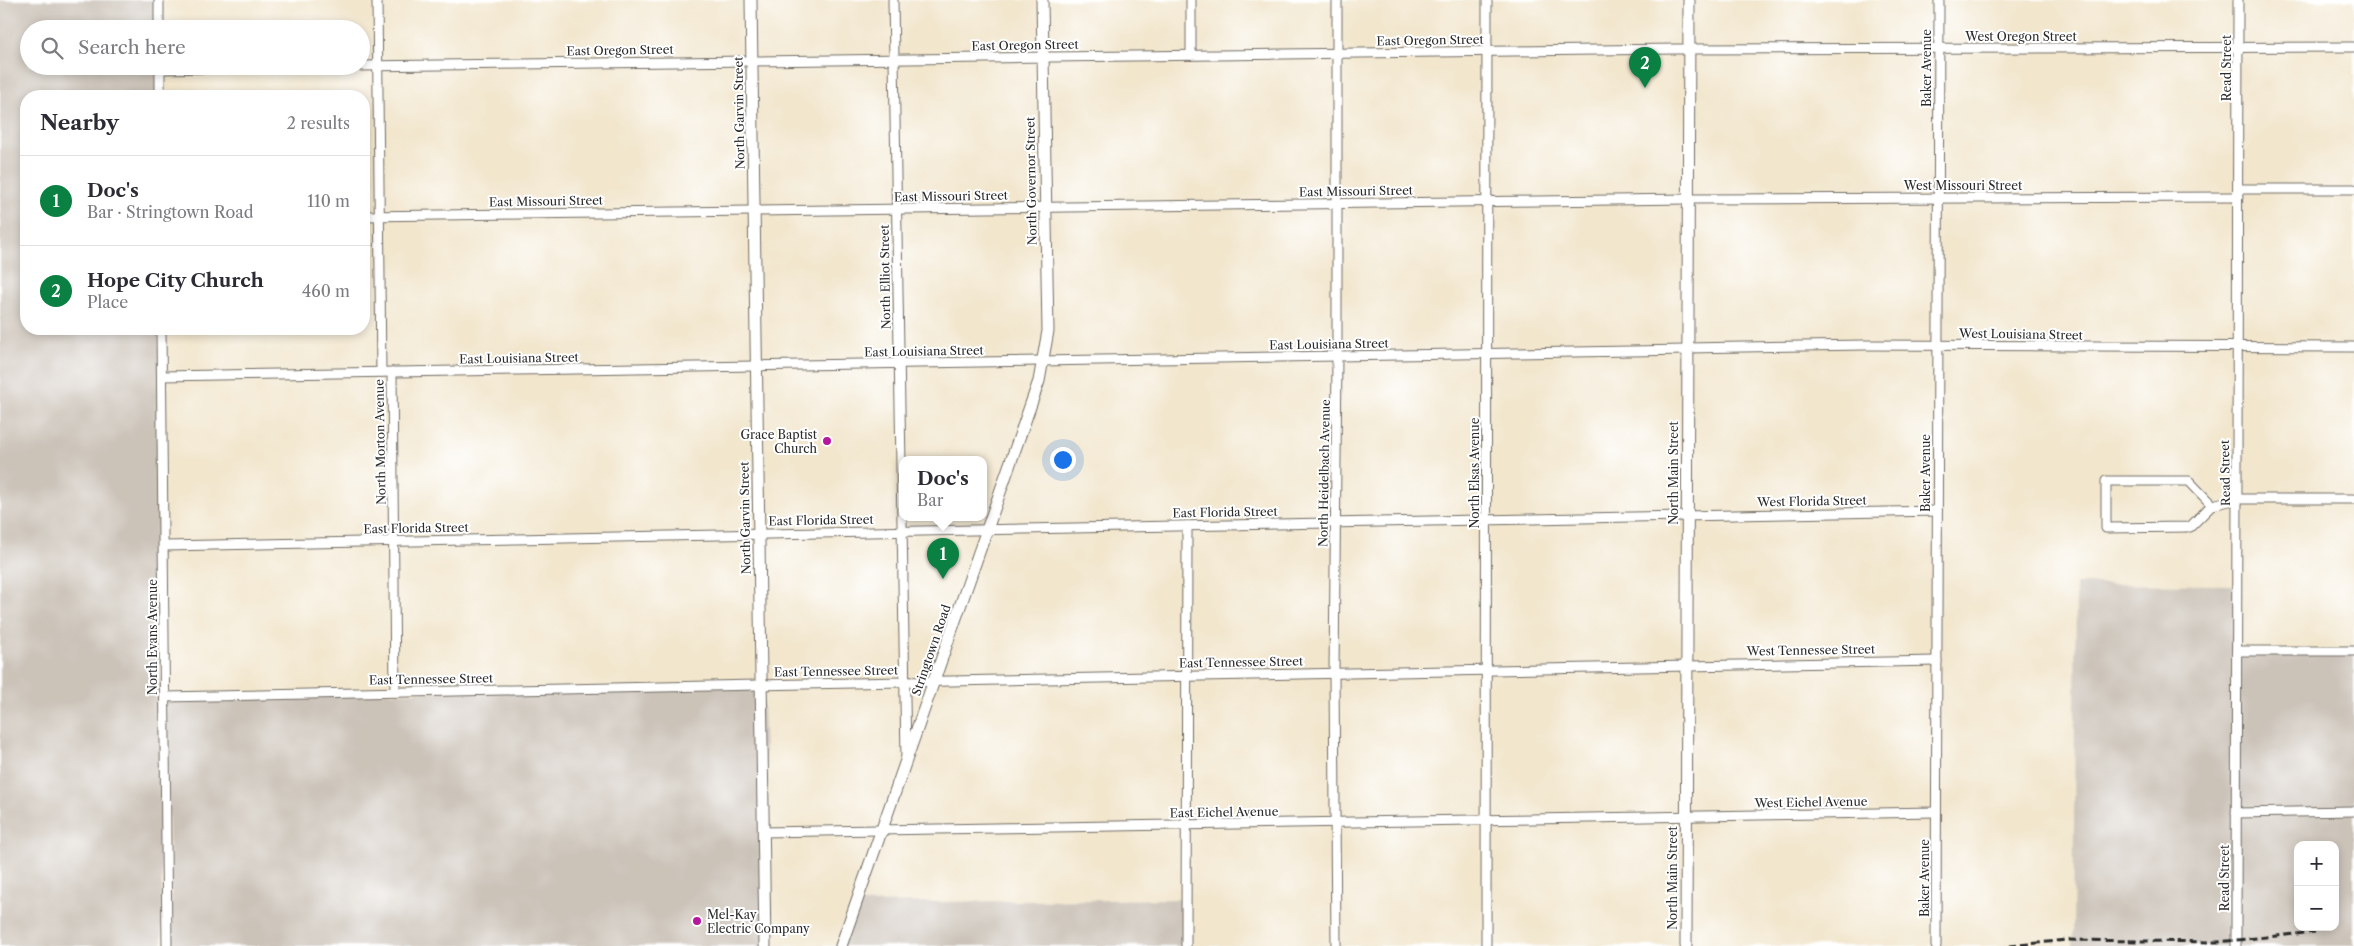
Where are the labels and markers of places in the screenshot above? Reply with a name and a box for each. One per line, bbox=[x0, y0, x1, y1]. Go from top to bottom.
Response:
pin: 2 bbox=[1629, 47, 1661, 88]
place label: Grace Baptist Church bbox=[740, 427, 818, 456]
marker: Grace Baptist Church bbox=[821, 435, 833, 447]
pin: 1 bbox=[927, 538, 959, 579]
place label: Mel-Kay Electric Company bbox=[707, 907, 810, 936]
marker: Mel-Kay Electric Company bbox=[691, 915, 703, 927]

